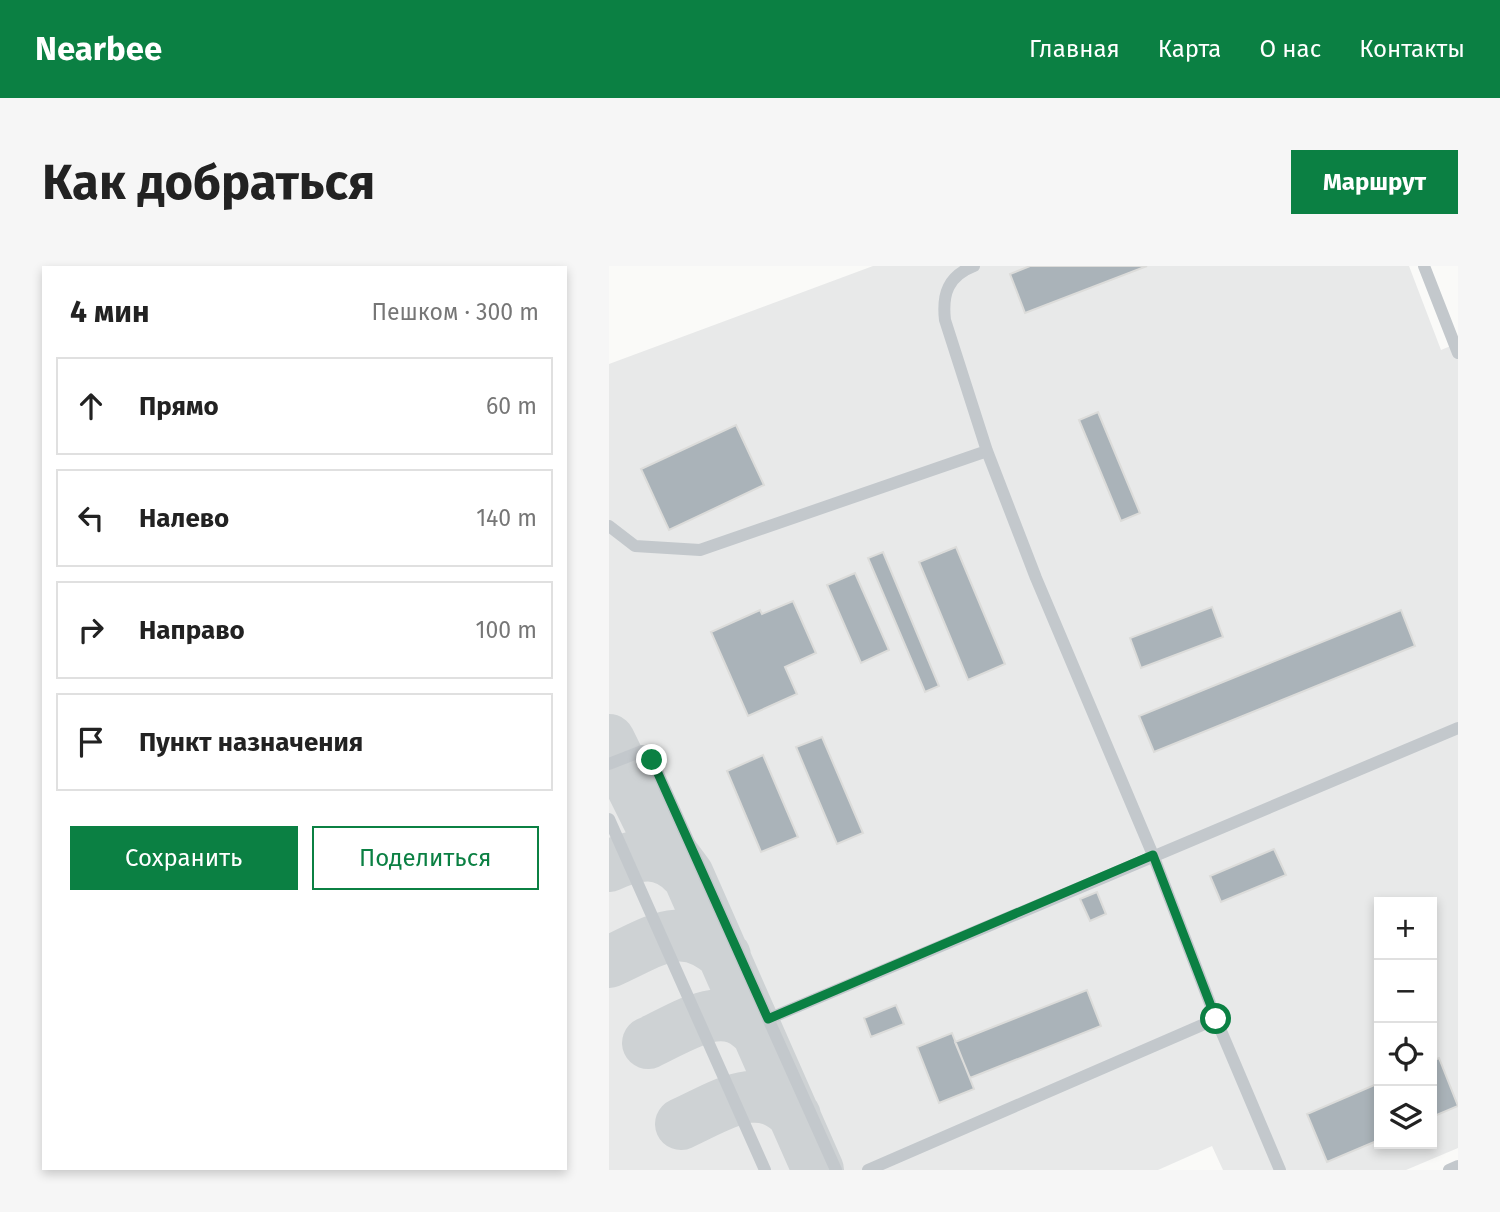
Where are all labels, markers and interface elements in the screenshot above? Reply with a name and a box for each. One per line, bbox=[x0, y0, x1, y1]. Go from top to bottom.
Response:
text: Nearbee bbox=[35, 29, 162, 69]
text: Главная bbox=[1029, 35, 1120, 63]
text: Карта bbox=[1158, 35, 1221, 63]
text: О нас bbox=[1259, 35, 1321, 63]
text: Контакты bbox=[1359, 35, 1465, 63]
button: Маршрут bbox=[1291, 150, 1458, 214]
text: Как добраться bbox=[42, 153, 375, 212]
text: 4 мин bbox=[70, 294, 150, 330]
text: Пешком · 300 m bbox=[371, 298, 539, 326]
icon: ahead bbox=[72, 387, 110, 425]
text: Прямо bbox=[139, 391, 219, 422]
text: 60 m bbox=[486, 392, 537, 420]
icon: left bbox=[72, 499, 110, 537]
text: Налево bbox=[139, 503, 229, 534]
text: 140 m bbox=[476, 504, 537, 532]
icon: right bbox=[72, 611, 110, 649]
text: Направо bbox=[139, 615, 245, 646]
text: 100 m bbox=[476, 616, 537, 644]
icon: arrive bbox=[72, 723, 110, 761]
text: Пункт назначения bbox=[139, 727, 363, 758]
route end bbox=[636, 744, 667, 775]
button: Сохранить bbox=[70, 826, 298, 890]
button: Поделиться bbox=[312, 826, 539, 890]
map controls bbox=[1374, 897, 1437, 1149]
button: + bbox=[1374, 897, 1437, 960]
button: − bbox=[1374, 960, 1437, 1023]
route start bbox=[1200, 1003, 1231, 1034]
button: locate bbox=[1374, 1023, 1437, 1086]
button: layers bbox=[1374, 1086, 1437, 1149]

